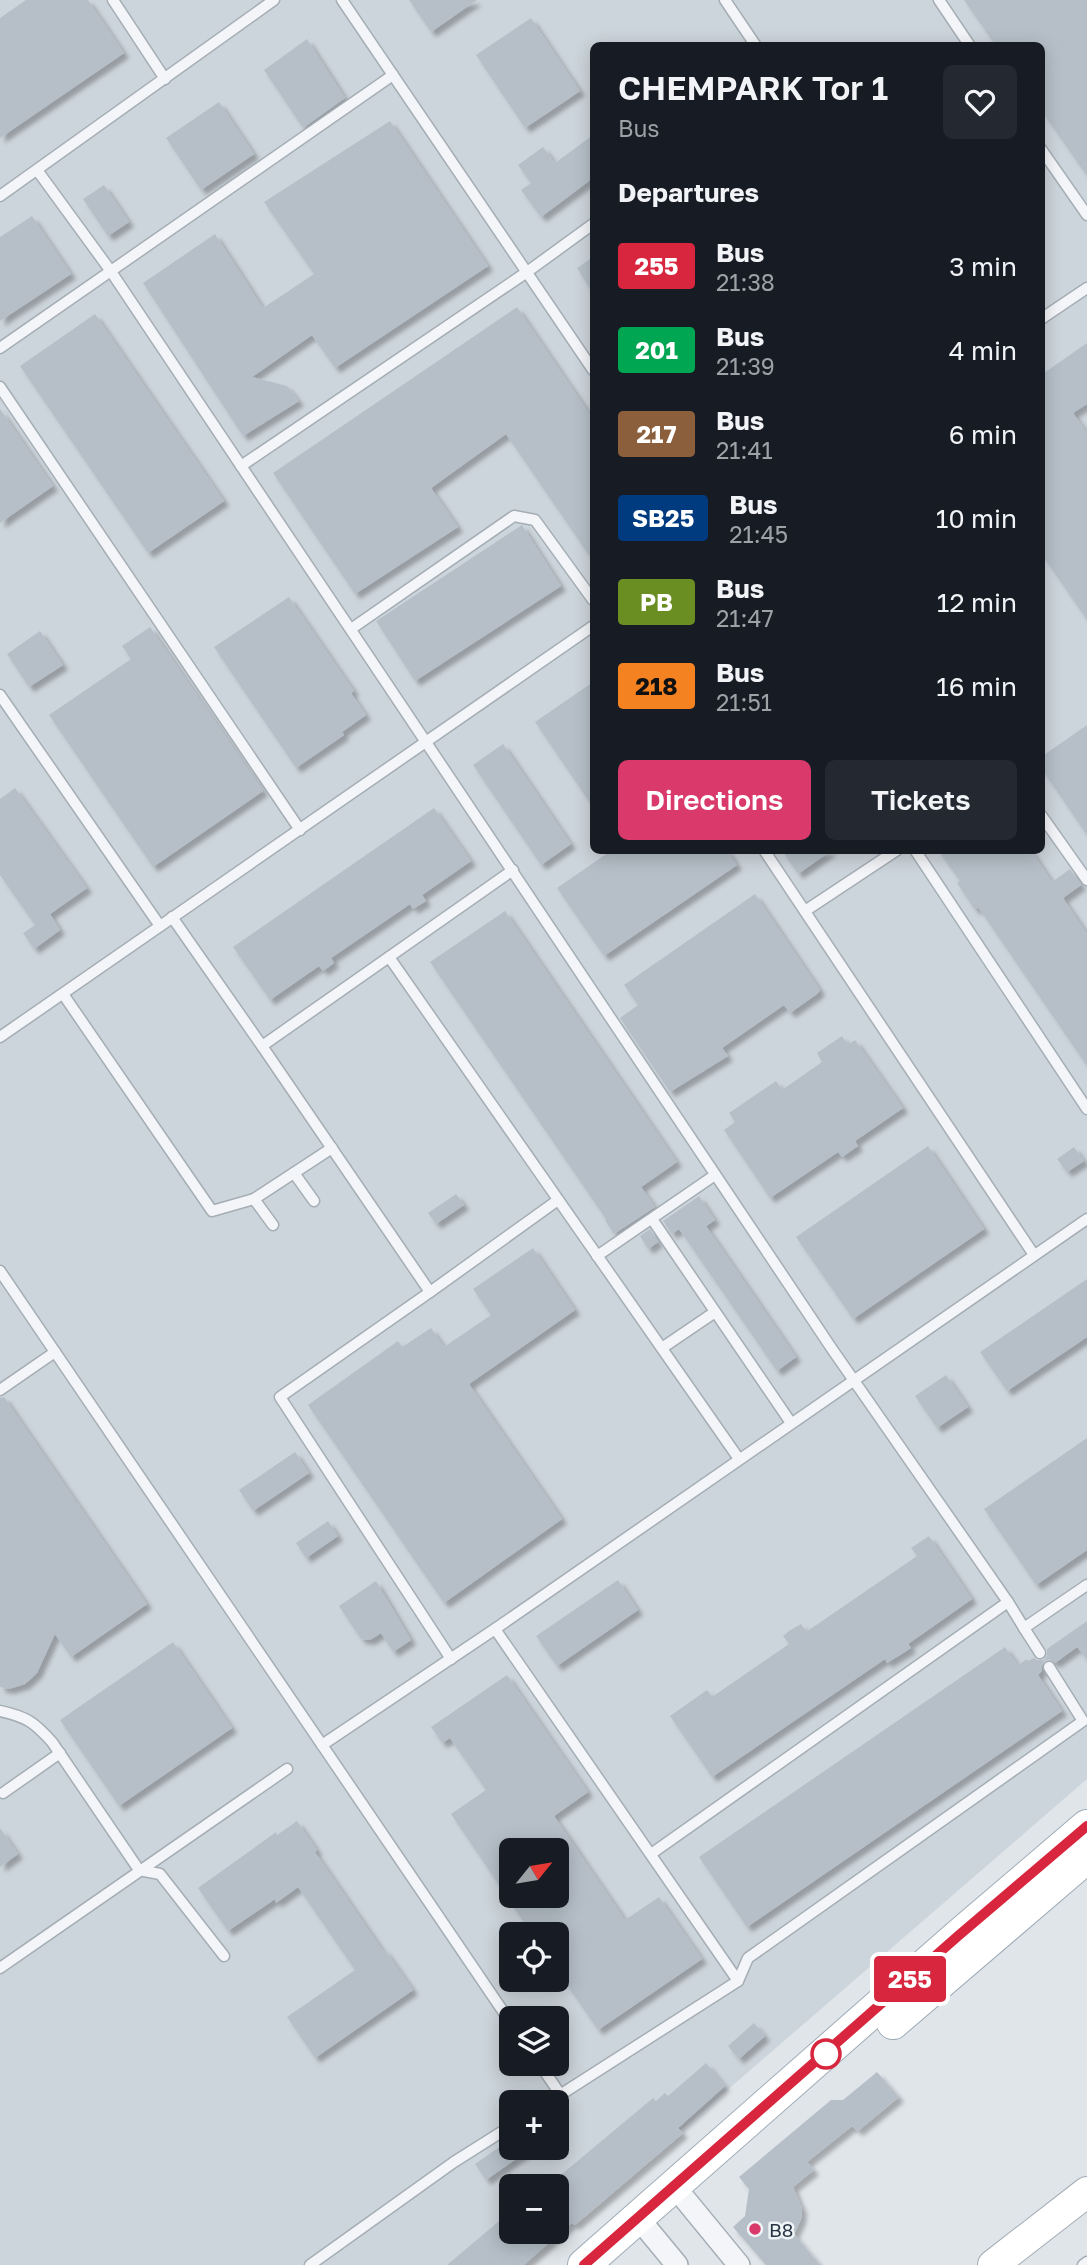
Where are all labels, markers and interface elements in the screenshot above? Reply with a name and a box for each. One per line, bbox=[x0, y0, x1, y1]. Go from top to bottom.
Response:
button: heart bbox=[943, 65, 1017, 139]
text: CHEMPARK Tor 1 bbox=[618, 68, 888, 107]
text: Bus bbox=[618, 114, 660, 142]
text: Departures bbox=[618, 177, 759, 208]
text: Bus bbox=[716, 237, 764, 268]
text: 255 bbox=[635, 251, 678, 280]
text: 3 min bbox=[949, 251, 1017, 282]
text: 21:38 bbox=[716, 268, 775, 296]
text: Bus bbox=[716, 321, 764, 352]
text: 201 bbox=[635, 335, 678, 364]
text: 4 min bbox=[949, 335, 1017, 366]
text: 21:39 bbox=[716, 352, 775, 380]
text: Bus bbox=[716, 405, 764, 436]
text: 217 bbox=[636, 419, 677, 448]
text: 6 min bbox=[949, 419, 1017, 450]
text: 21:41 bbox=[716, 436, 773, 464]
text: Bus bbox=[729, 489, 778, 520]
text: SB25 bbox=[632, 503, 694, 532]
text: 10 min bbox=[936, 503, 1017, 534]
text: 21:45 bbox=[729, 520, 788, 548]
text: Bus bbox=[716, 573, 764, 604]
text: PB bbox=[640, 587, 673, 616]
text: 12 min bbox=[937, 587, 1017, 618]
text: 21:47 bbox=[716, 604, 774, 632]
text: Bus bbox=[716, 657, 764, 688]
text: 218 bbox=[635, 671, 678, 700]
text: 16 min bbox=[936, 671, 1017, 702]
text: 21:51 bbox=[716, 688, 772, 716]
button: Directions bbox=[618, 760, 811, 840]
button: Tickets bbox=[825, 760, 1017, 840]
north arrow bbox=[499, 1838, 569, 1908]
map controls bbox=[499, 1838, 569, 2244]
button: locate bbox=[499, 1922, 569, 1992]
line badge: 255 bbox=[870, 1956, 950, 2002]
text: 255 bbox=[888, 1964, 932, 1993]
button: layers bbox=[499, 2006, 569, 2076]
unlabelled marker bbox=[811, 2039, 841, 2069]
button: + bbox=[499, 2090, 569, 2160]
button: − bbox=[499, 2174, 569, 2244]
place label: B8 bbox=[769, 2218, 793, 2241]
marker: B8 bbox=[747, 2221, 763, 2237]

